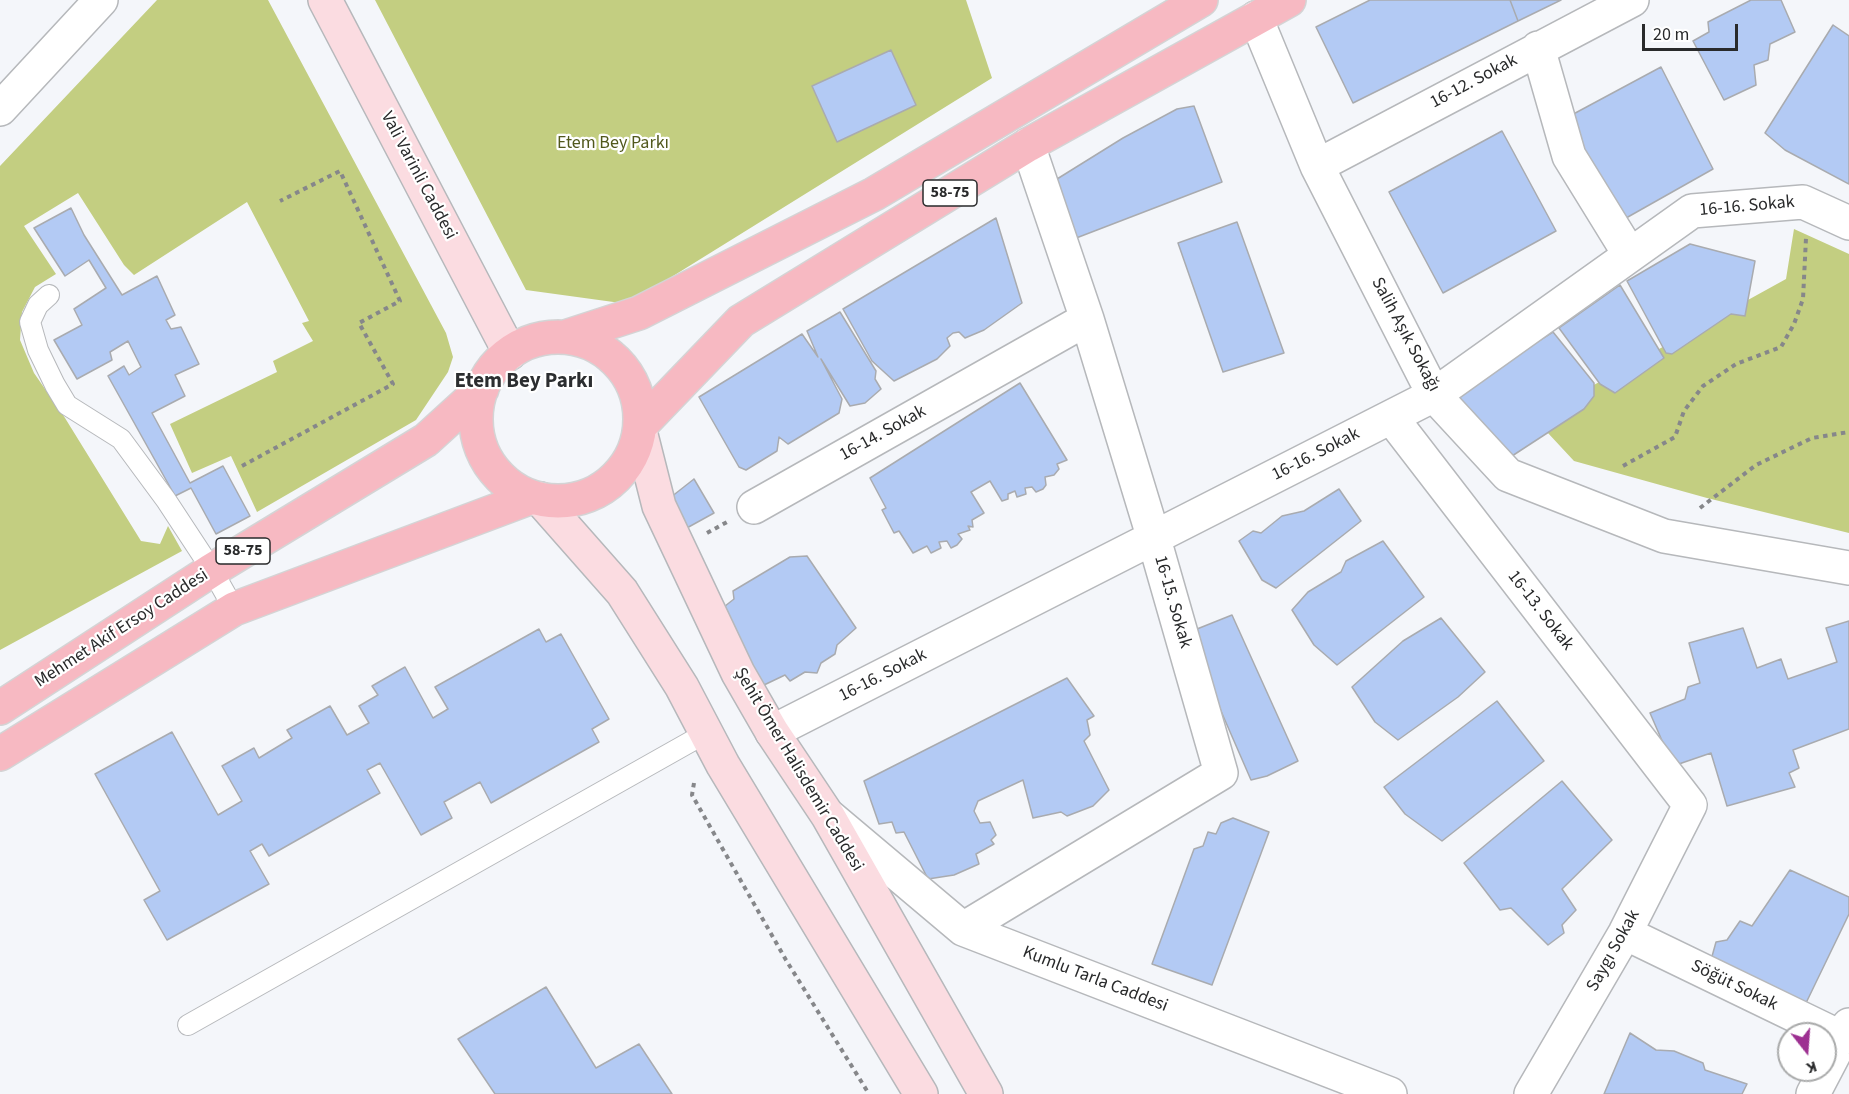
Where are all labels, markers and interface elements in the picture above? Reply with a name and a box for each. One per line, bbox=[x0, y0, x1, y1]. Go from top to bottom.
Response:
scale bar bbox=[1645, 12, 1741, 50]
text: 20 m bbox=[1653, 22, 1689, 47]
street label: 16-12. Sokak bbox=[1427, 50, 1521, 114]
street label: Vali Varinli Caddesi bbox=[375, 108, 461, 244]
park label: Etem Bey Parkı bbox=[557, 133, 669, 155]
road number: 58-75 bbox=[923, 180, 977, 206]
street label: 16-16. Sokak bbox=[1698, 192, 1796, 222]
street label: Salih Aşık Sokağı bbox=[1366, 274, 1444, 396]
district label: Etem Bey Parkı bbox=[455, 369, 593, 395]
street label: 16-14. Sokak bbox=[836, 401, 930, 467]
street label: 16-16. Sokak bbox=[1269, 424, 1363, 486]
road number: 58-75 bbox=[216, 538, 270, 564]
street label: 16-15. Sokak bbox=[1148, 553, 1196, 651]
street label: Mehmet Akif Ersoy Caddesi bbox=[31, 565, 213, 693]
street label: 16-13. Sokak bbox=[1502, 567, 1578, 655]
street label: 16-16. Sokak bbox=[836, 645, 930, 707]
street label: Şehit Ömer Halisdemir Caddesi bbox=[729, 664, 867, 876]
street label: Saygı Sokak bbox=[1583, 906, 1645, 996]
street label: Kumlu Tarla Caddesi bbox=[1019, 942, 1171, 1018]
street label: Söğüt Sokak bbox=[1687, 956, 1781, 1016]
north arrow bbox=[1777, 1022, 1837, 1082]
text: K bbox=[1804, 1055, 1820, 1079]

